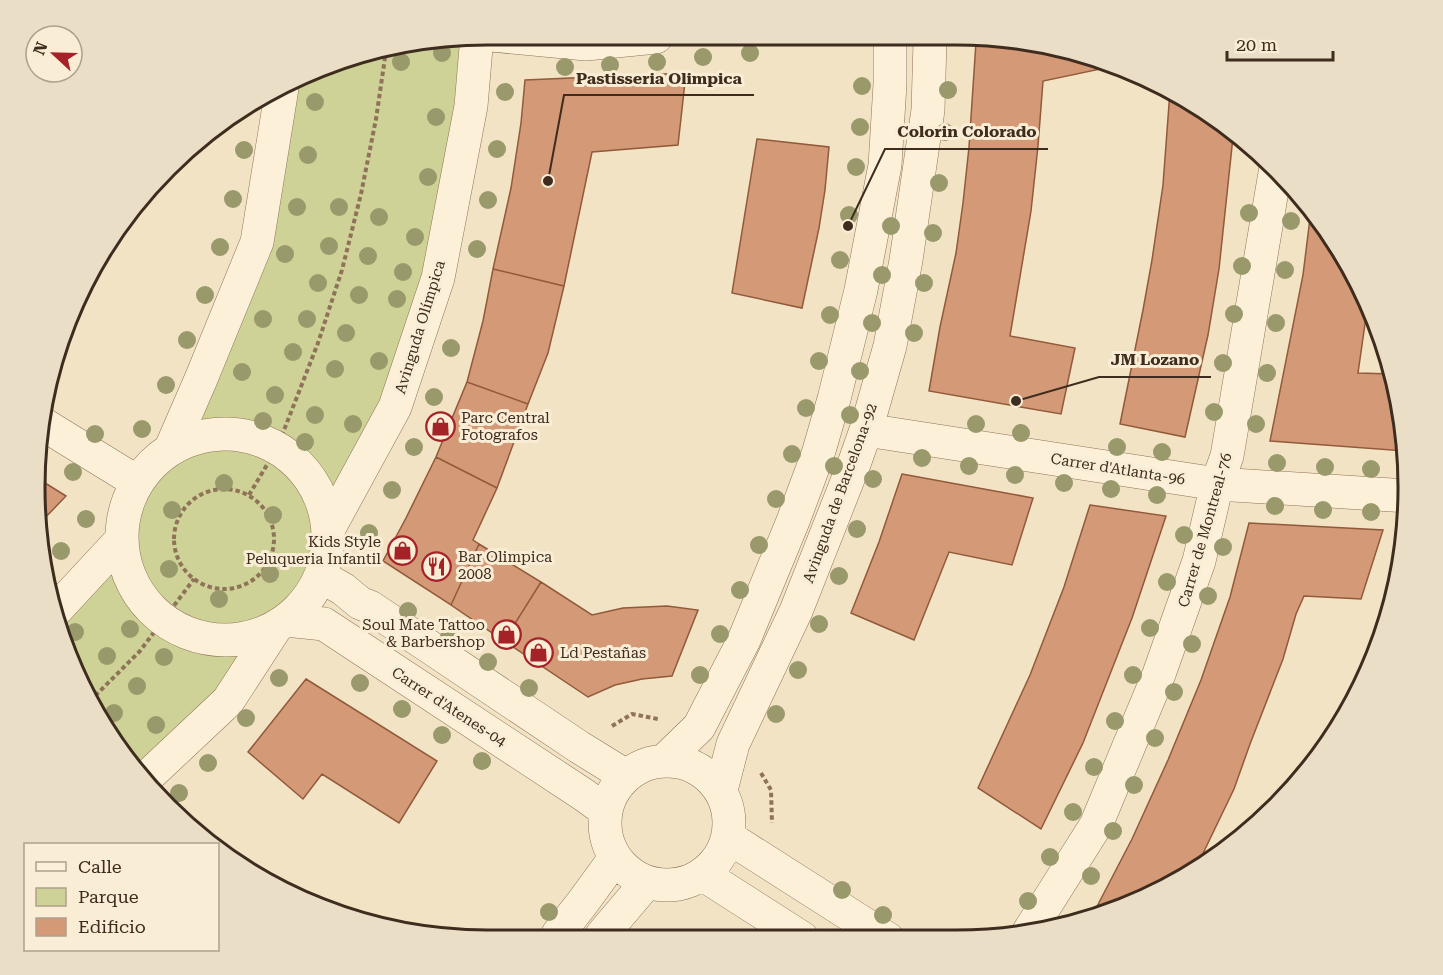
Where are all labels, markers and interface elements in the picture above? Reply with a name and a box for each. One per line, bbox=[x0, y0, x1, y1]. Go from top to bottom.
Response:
north arrow bbox=[24, 24, 84, 84]
scale bar bbox=[1227, 24, 1334, 62]
text: 20 m bbox=[1236, 34, 1277, 55]
text: N bbox=[29, 39, 52, 58]
callout: Pastisseria Olimpica bbox=[564, 61, 754, 95]
text: Pastisseria Olimpica bbox=[576, 69, 743, 88]
callout: Colorin Colorado bbox=[885, 115, 1048, 149]
text: Colorin Colorado bbox=[897, 122, 1037, 141]
street label: Avinguda Olímpica bbox=[391, 258, 449, 396]
callout: JM Lozano bbox=[1099, 343, 1211, 377]
text: JM Lozano bbox=[1111, 350, 1199, 369]
street label: Avinguda de Barcelona-92 bbox=[799, 401, 881, 585]
place label: Parc Central Fotografos bbox=[461, 409, 550, 444]
shop icon: Parc Central Fotografos bbox=[424, 411, 456, 443]
street label: Carrer d'Atlanta-96 bbox=[1049, 449, 1187, 489]
street label: Carrer de Montreal-76 bbox=[1174, 451, 1236, 609]
place label: Kids Style Peluqueria Infantil bbox=[246, 533, 381, 568]
shop icon: Kids Style Peluqueria Infantil bbox=[386, 535, 418, 567]
place label: Bar Olimpica 2008 bbox=[458, 548, 552, 583]
restaurant icon: Bar Olimpica 2008 bbox=[421, 550, 453, 582]
place label: Soul Mate Tattoo & Barbershop bbox=[362, 616, 485, 651]
shop icon: Soul Mate Tattoo & Barbershop bbox=[490, 618, 522, 650]
shop icon: Ld Pestañas bbox=[523, 637, 555, 669]
place label: Ld Pestañas bbox=[560, 644, 646, 662]
street label: Carrer d'Atenes-04 bbox=[388, 663, 510, 751]
legend bbox=[24, 843, 219, 951]
text: Calle bbox=[78, 856, 122, 877]
text: Parque bbox=[78, 886, 139, 907]
text: Edificio bbox=[78, 916, 146, 937]

